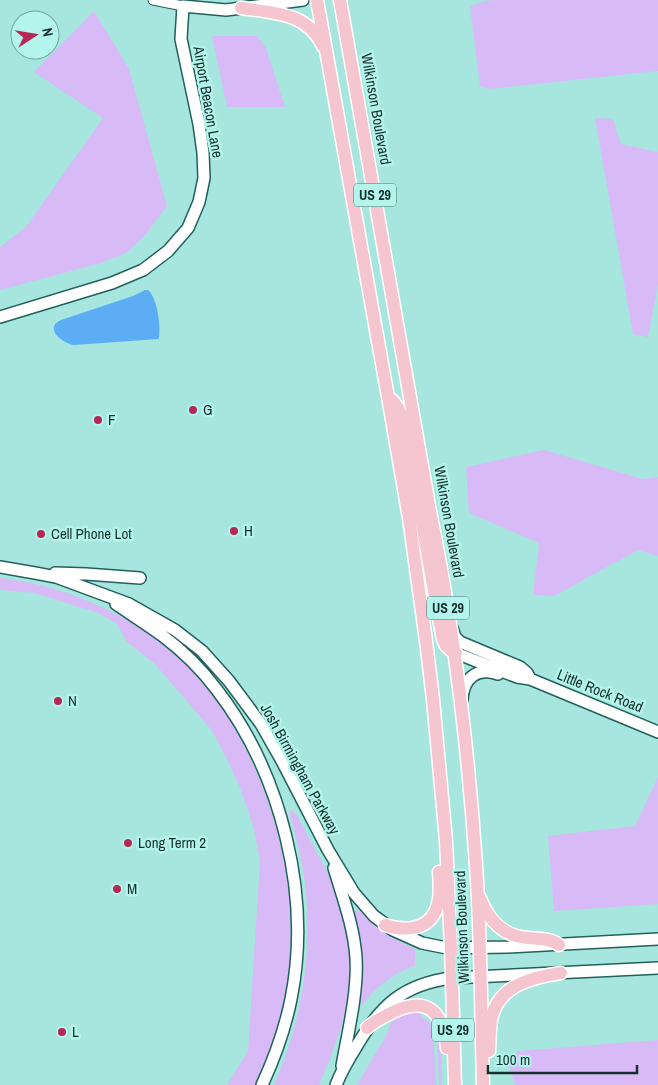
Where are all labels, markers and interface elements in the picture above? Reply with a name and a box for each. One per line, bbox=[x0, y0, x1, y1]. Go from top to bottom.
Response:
north arrow bbox=[10, 10, 60, 60]
text: N bbox=[38, 26, 57, 38]
street label: Airport Beacon Lane bbox=[188, 44, 229, 159]
street label: Wilkinson Boulevard bbox=[356, 52, 397, 166]
road number: US 29 bbox=[354, 184, 396, 206]
place label: G bbox=[203, 399, 213, 420]
marker: G bbox=[187, 404, 199, 416]
place label: F bbox=[108, 409, 116, 430]
marker: F bbox=[92, 414, 104, 426]
street label: Wilkinson Boulevard bbox=[429, 465, 470, 579]
place label: H bbox=[244, 520, 253, 541]
place label: Cell Phone Lot bbox=[51, 523, 132, 544]
marker: H bbox=[228, 525, 240, 537]
marker: Cell Phone Lot bbox=[35, 528, 47, 540]
road number: US 29 bbox=[427, 596, 469, 620]
street label: Little Rock Road bbox=[554, 664, 646, 717]
place label: N bbox=[68, 690, 77, 711]
marker: N bbox=[52, 695, 64, 707]
street label: Josh Birmingham Parkway bbox=[256, 699, 346, 839]
place label: Long Term 2 bbox=[138, 832, 206, 853]
marker: Long Term 2 bbox=[122, 837, 134, 849]
street label: Wilkinson Boulevard bbox=[449, 870, 474, 984]
place label: M bbox=[127, 878, 137, 899]
marker: M bbox=[111, 883, 123, 895]
road number: US 29 bbox=[432, 1018, 474, 1042]
place label: L bbox=[72, 1021, 79, 1042]
marker: L bbox=[56, 1026, 68, 1038]
scale bar bbox=[488, 1042, 637, 1074]
text: 100 m bbox=[496, 1049, 530, 1070]

